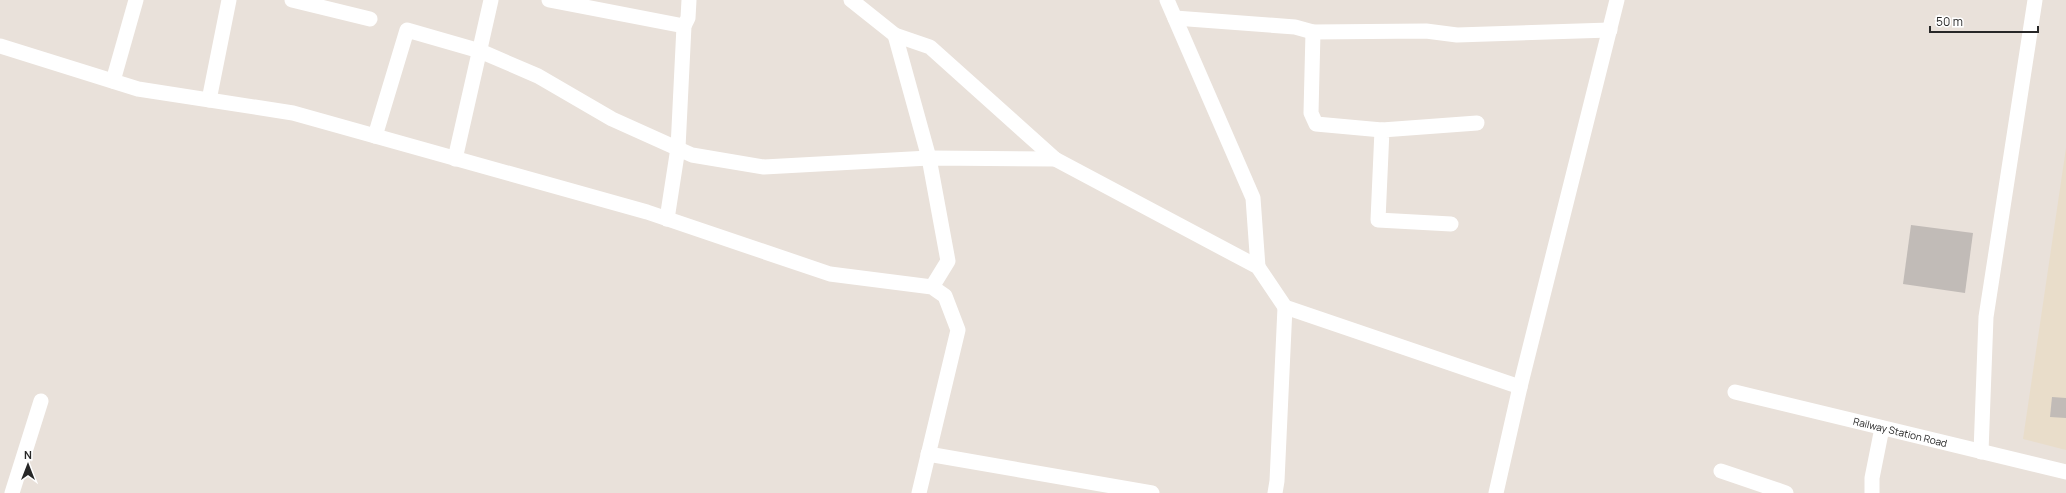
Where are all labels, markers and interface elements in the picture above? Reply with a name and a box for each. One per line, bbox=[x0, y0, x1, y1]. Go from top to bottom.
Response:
scale bar bbox=[1930, 8, 2038, 34]
text: 50 m bbox=[1936, 13, 1963, 30]
street label: Railway Station Road bbox=[1852, 414, 1949, 450]
north arrow bbox=[8, 445, 48, 485]
text: N bbox=[24, 447, 32, 462]

